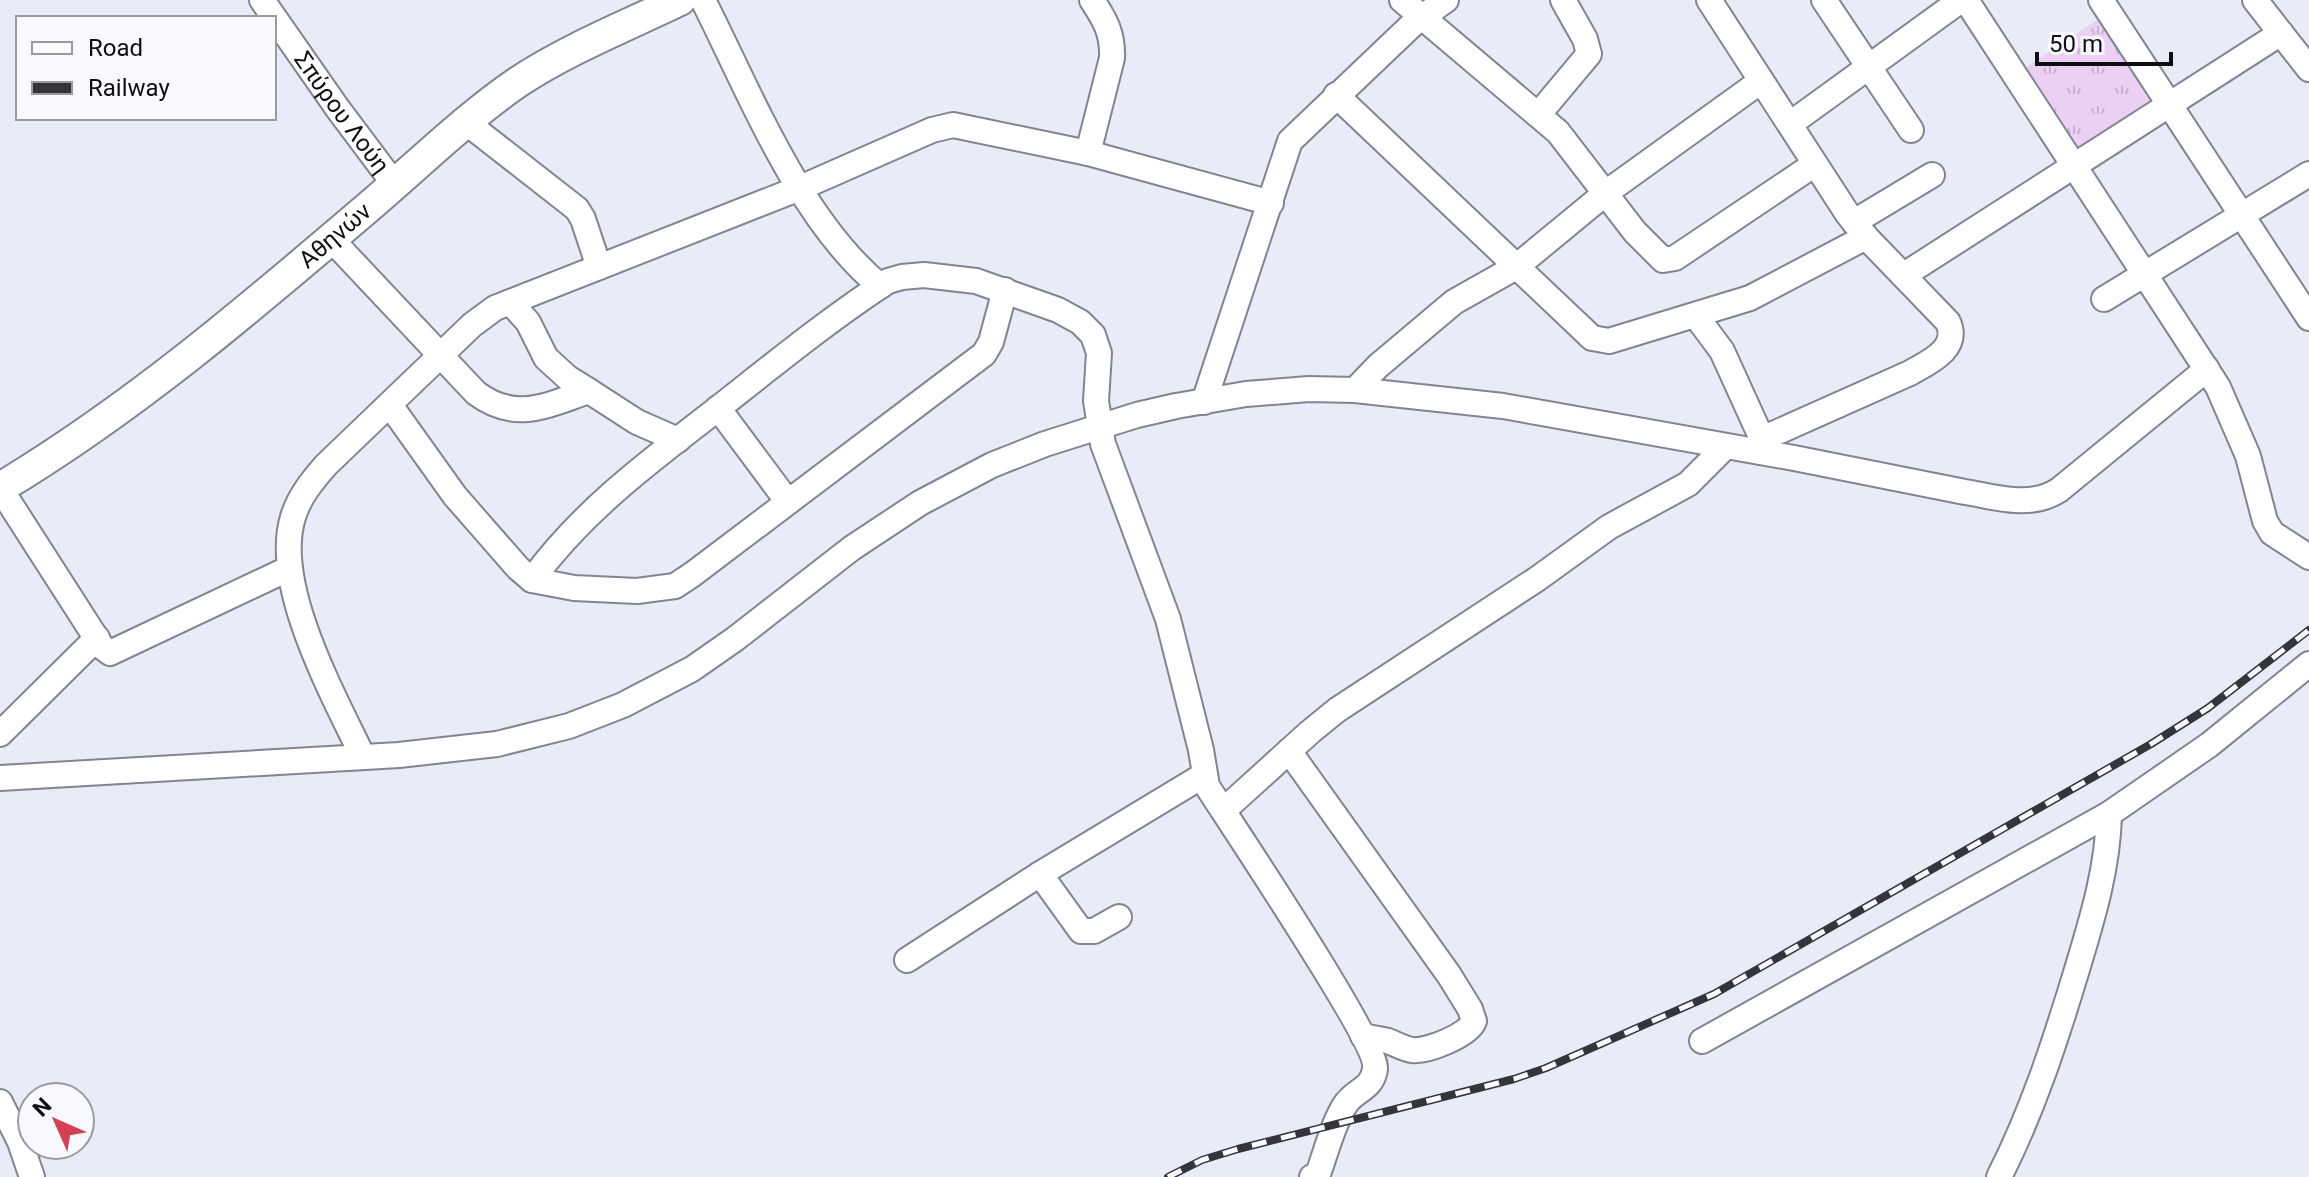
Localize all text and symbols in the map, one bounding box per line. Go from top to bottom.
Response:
legend [16,16,276,120]
scale bar [2037,16,2171,66]
text: 50 m [2049,30,2103,58]
text: Road [88,34,143,62]
street label: Σπύρου Λούη [288,46,395,179]
text: Railway [88,74,170,102]
street label: Αθηνών [293,197,377,274]
north arrow [16,1081,96,1161]
text: N [28,1093,57,1122]

